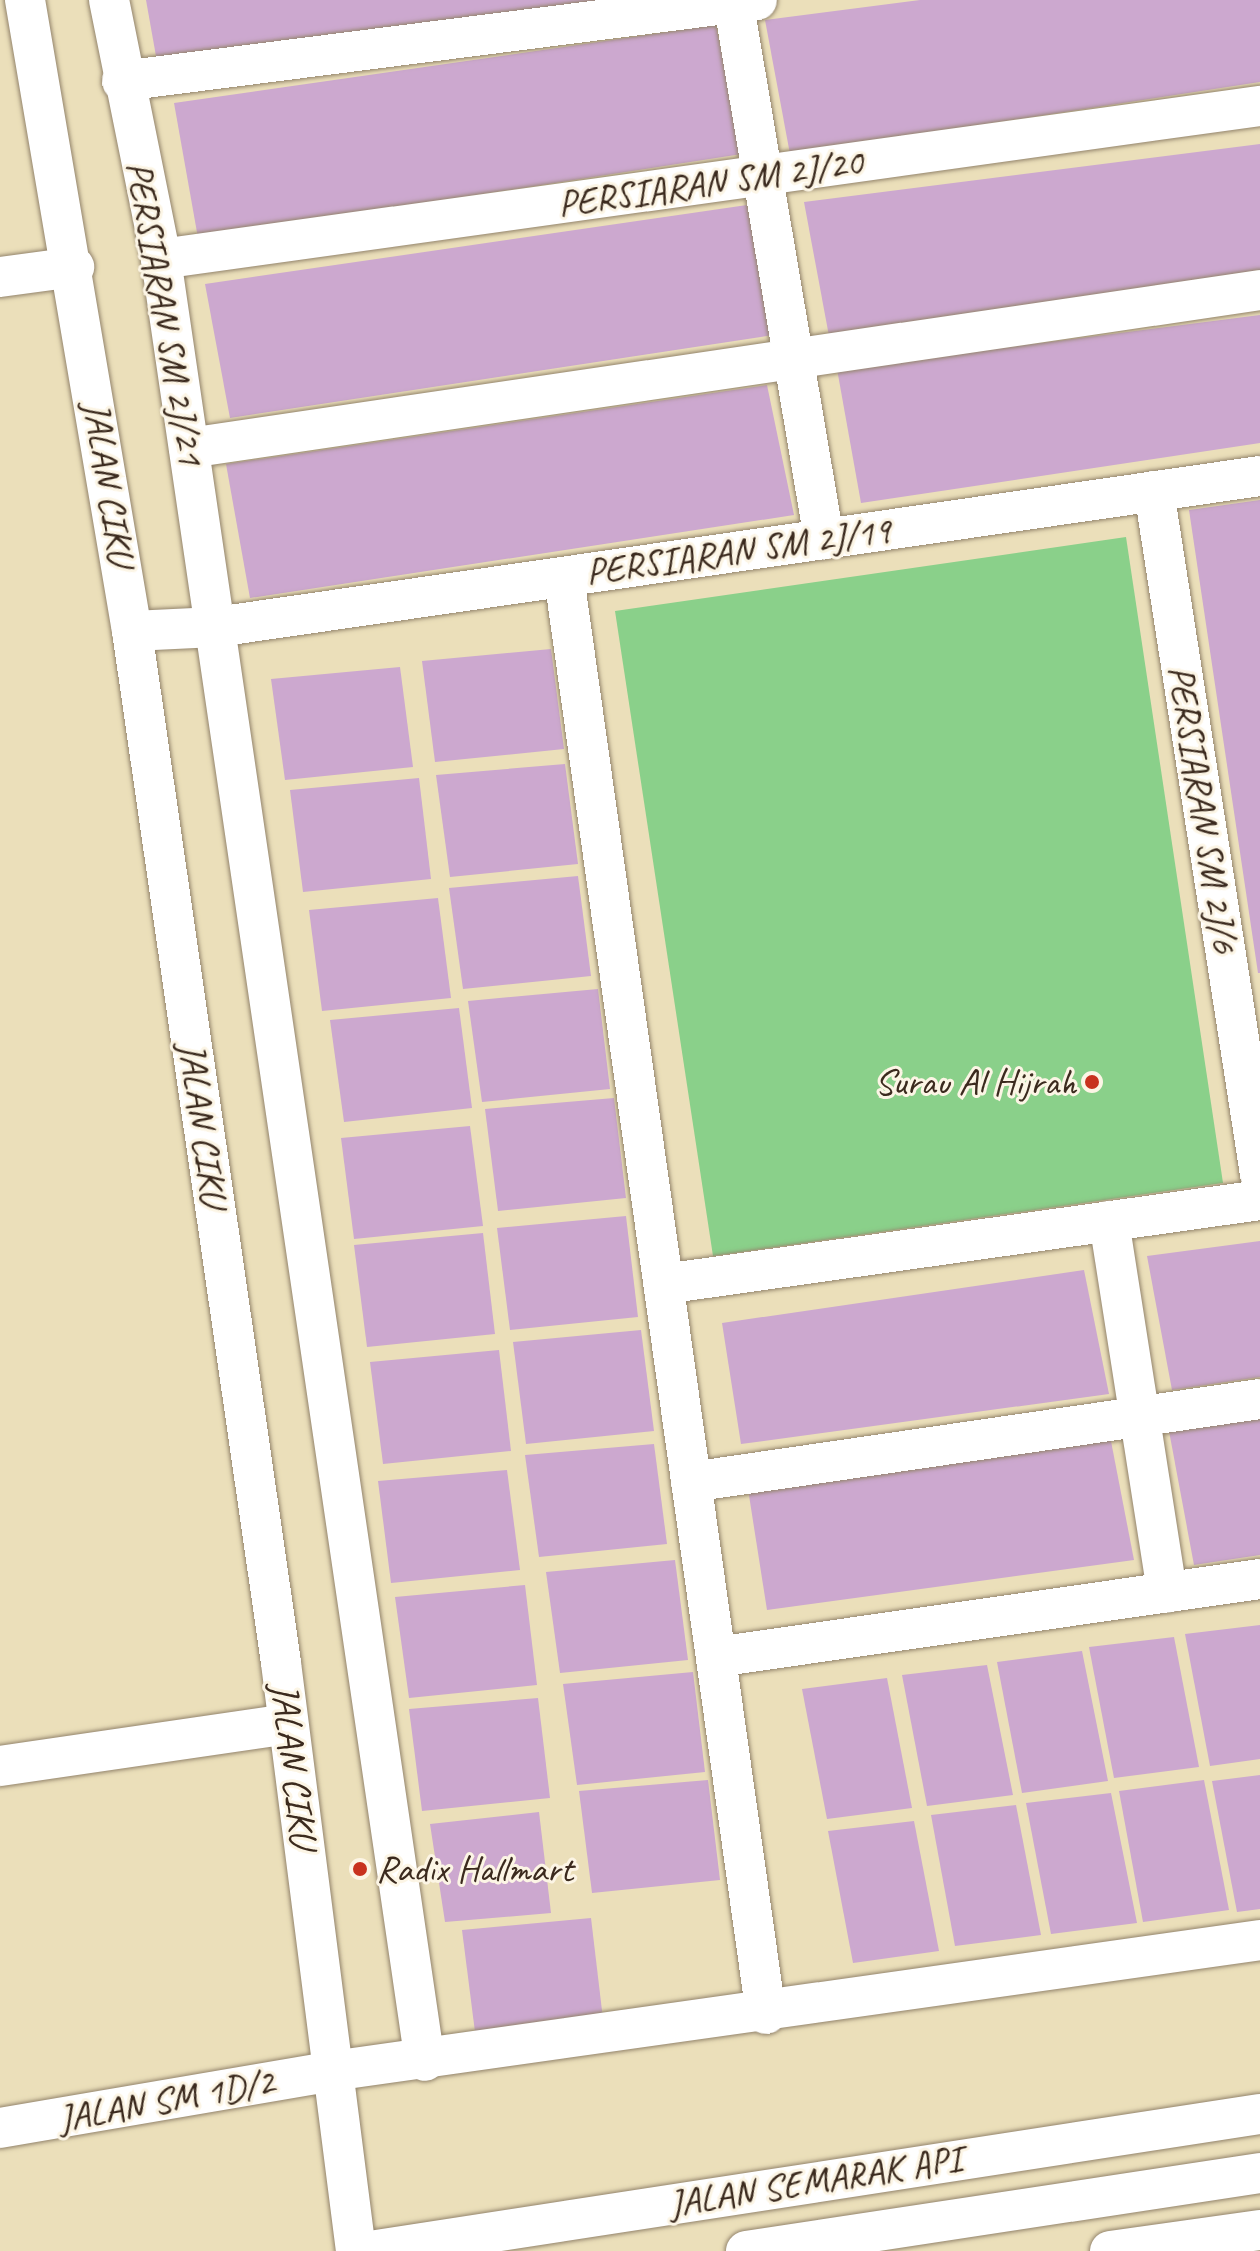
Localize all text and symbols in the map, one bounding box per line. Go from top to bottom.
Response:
street label: PERSIARAN SM 2J/20 [555,139,865,227]
street label: PERSIARAN SM 2J/21 [116,158,214,468]
street label: JALAN CIKU [74,398,144,568]
street label: PERSIARAN SM 2J/19 [583,507,893,595]
street label: PERSIARAN SM 2J/6 [1158,662,1248,956]
street label: JALAN CIKU [169,1039,237,1209]
place label: Surau Al Hijrah [875,1059,1076,1105]
marker: Surau Al Hijrah [1083,1073,1101,1091]
street label: JALAN CIKU [261,1680,327,1850]
place label: Radix Hallmart [376,1846,571,1892]
marker: Radix Hallmart [351,1860,369,1878]
street label: JALAN SM 1D/2 [55,2059,277,2141]
street label: JALAN SEMARAK API [665,2135,965,2227]

